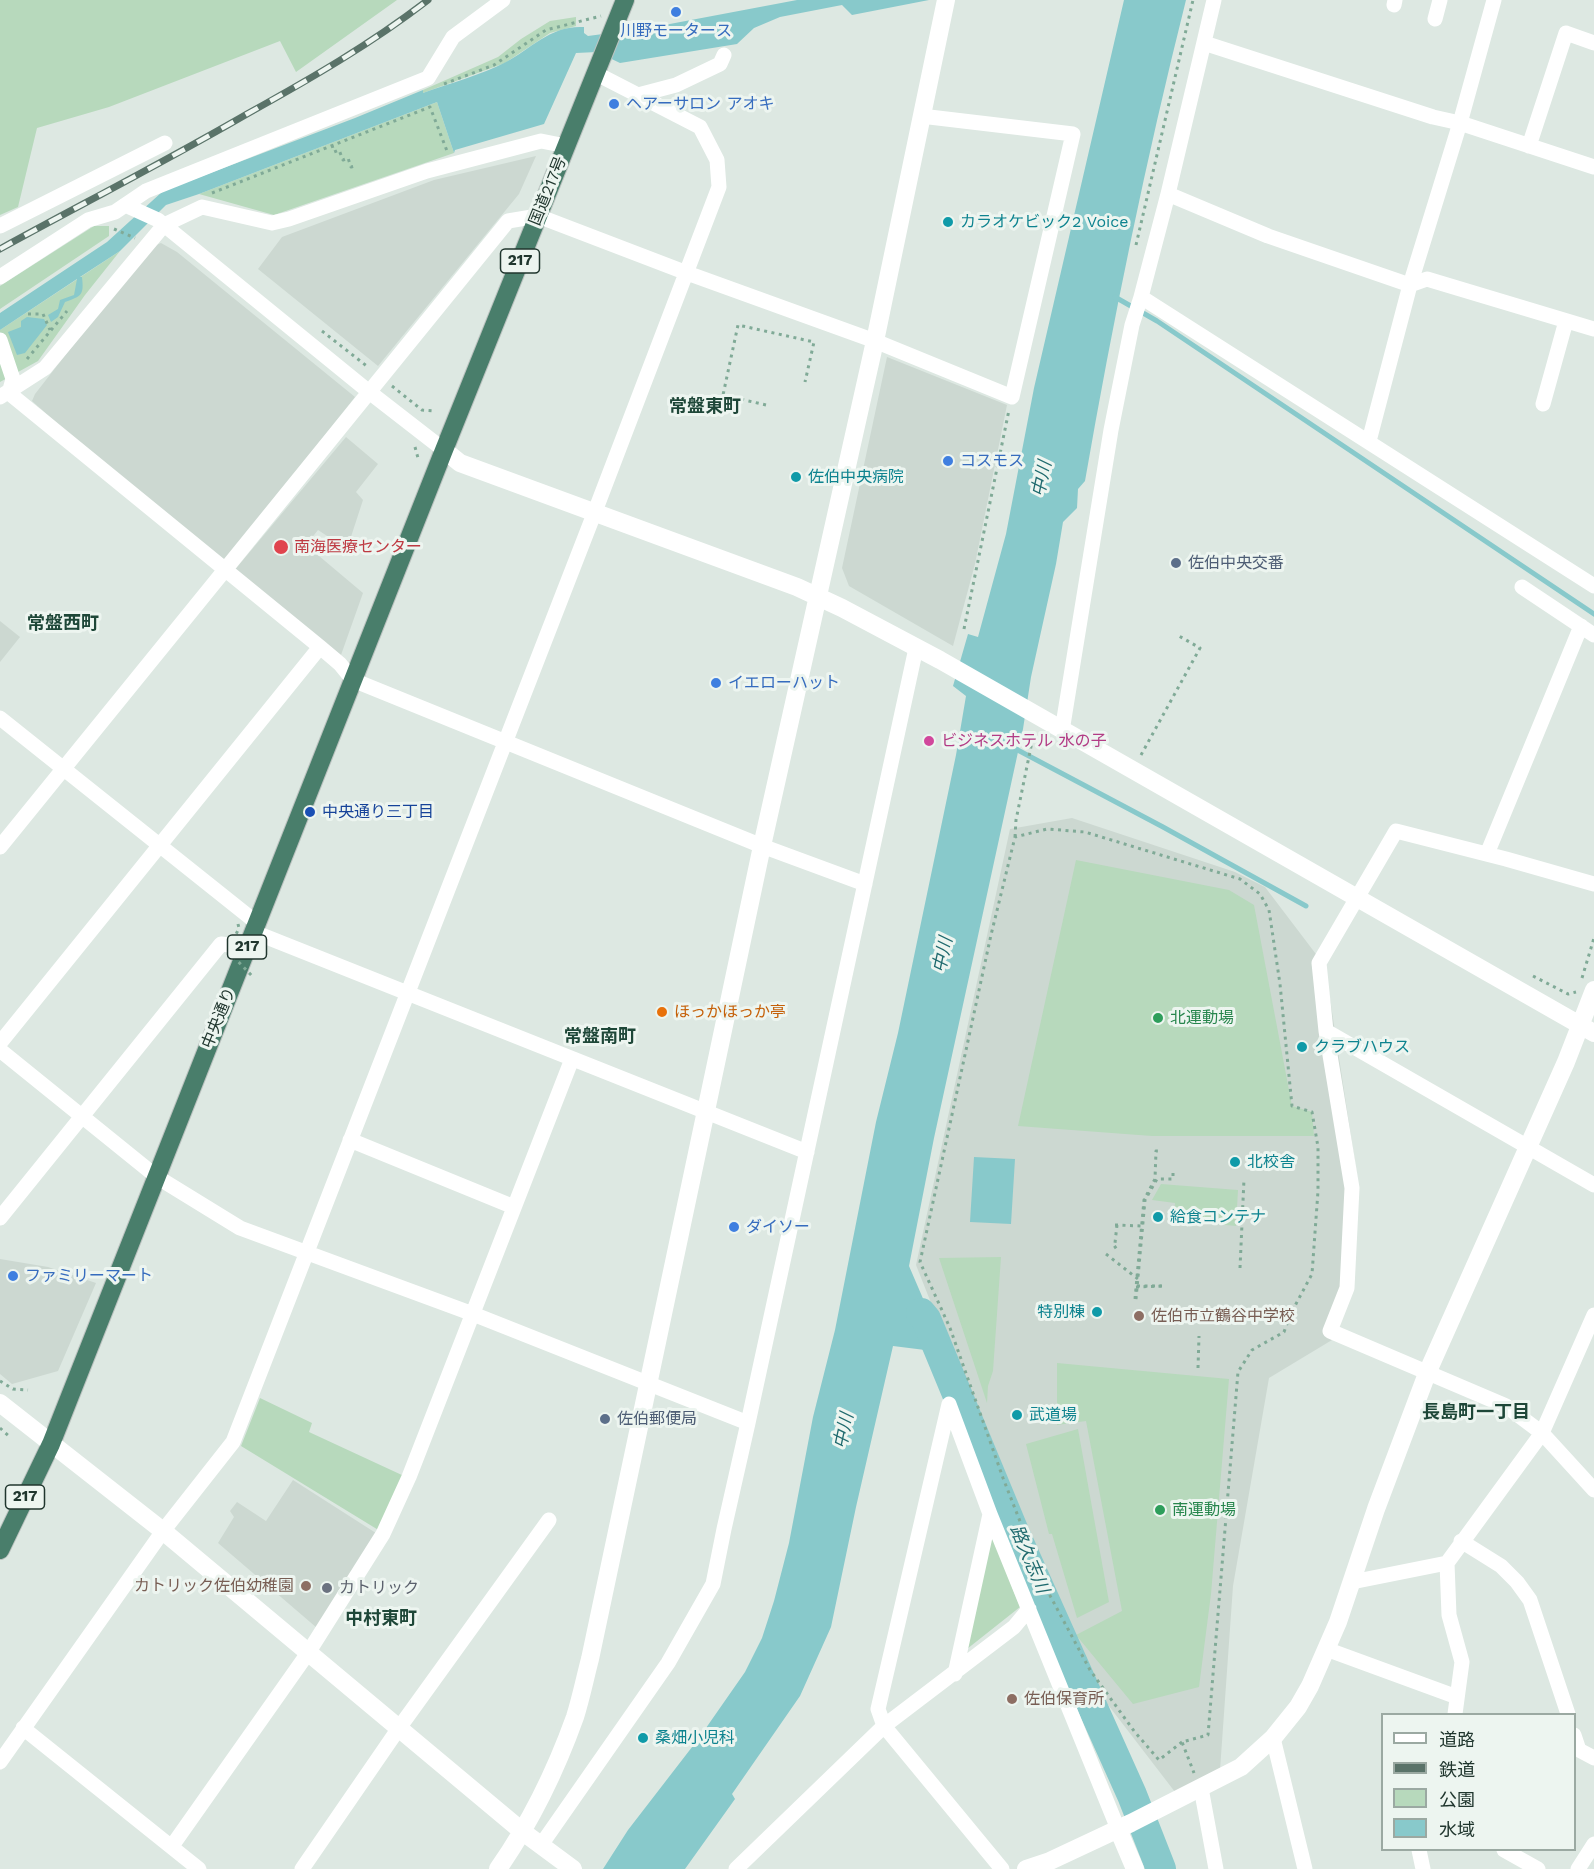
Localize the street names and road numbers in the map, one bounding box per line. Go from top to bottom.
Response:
street label: 国道217号 [526,154,570,228]
road number: 217 [500,249,540,273]
road number: 217 [228,935,266,959]
street label: 中央通り [198,985,240,1051]
road number: 217 [6,1485,44,1509]

